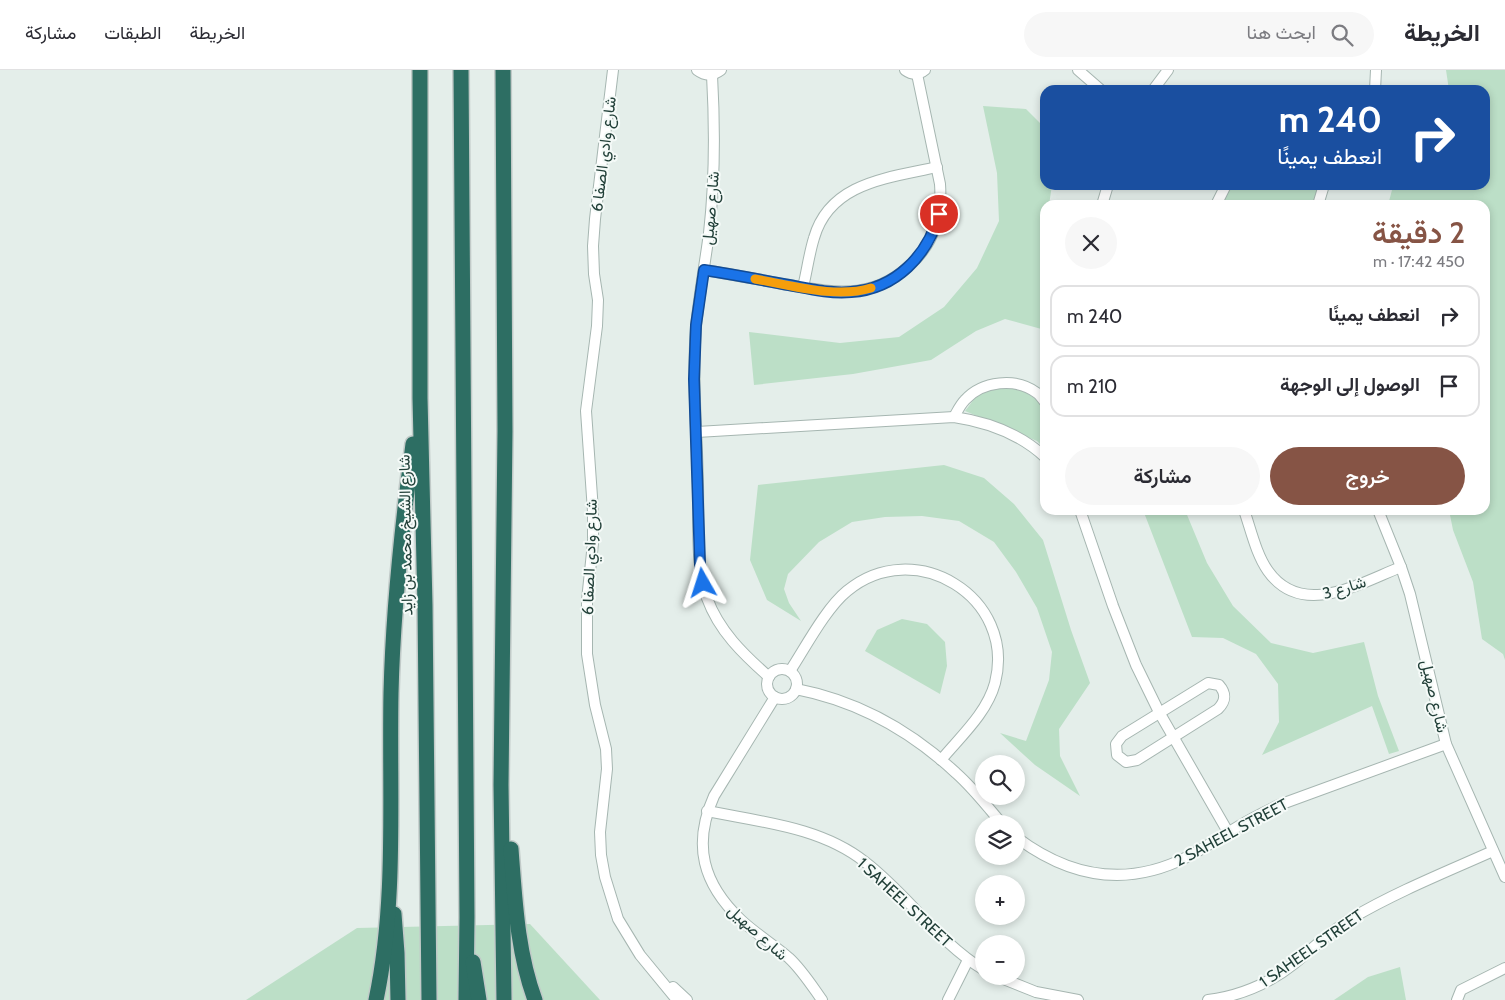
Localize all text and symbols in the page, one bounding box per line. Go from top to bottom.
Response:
search box [1024,12,1374,57]
text: الخريطة [1404,18,1480,47]
text: ابحث هنا [1247,21,1316,44]
icon: search [1328,21,1356,49]
text: مشاركة [25,22,76,44]
text: الطبقات [104,22,161,44]
text: الخريطة [189,22,245,44]
street label: شارع وادي الصفا 6 [587,95,624,213]
text: 240 m [1279,98,1382,141]
icon: right [1400,105,1465,170]
text: انعطف يمينًا [1277,143,1382,170]
street label: شارع صهيل [698,170,725,246]
pin [918,193,960,235]
icon: arrive [925,200,953,228]
text: 2 دقيقة [1372,214,1465,251]
button: close [1065,217,1117,269]
text: 450 m · 17:42 [1373,252,1465,271]
icon: right [1435,302,1463,330]
text: انعطف يمينًا [1328,303,1420,326]
text: 240 m [1067,305,1122,328]
icon: arrive [1435,372,1463,400]
text: الوصول إلى الوجهة [1280,373,1420,396]
text: 210 m [1067,375,1117,398]
button: مشاركة [1065,447,1260,505]
button: خروج [1270,447,1465,505]
street label: شارع الشيخ محمد بن زايد [395,454,418,616]
street label: شارع وادي الصفا 6 [578,499,605,615]
position arrow [676,556,728,608]
street label: 3 شارع [1320,572,1369,605]
street label: شارع صهيل [1415,658,1452,735]
map controls [975,755,1025,985]
button: search [975,755,1025,805]
street label: 2 SAHEEL STREET [1171,794,1292,870]
button: layers [975,815,1025,865]
street label: 1 SAHEEL STREET [853,854,956,951]
button: + [975,875,1025,925]
street label: شارع صهيل [722,900,792,966]
street label: 1 SAHEEL STREET [1256,905,1367,991]
button: − [975,935,1025,985]

